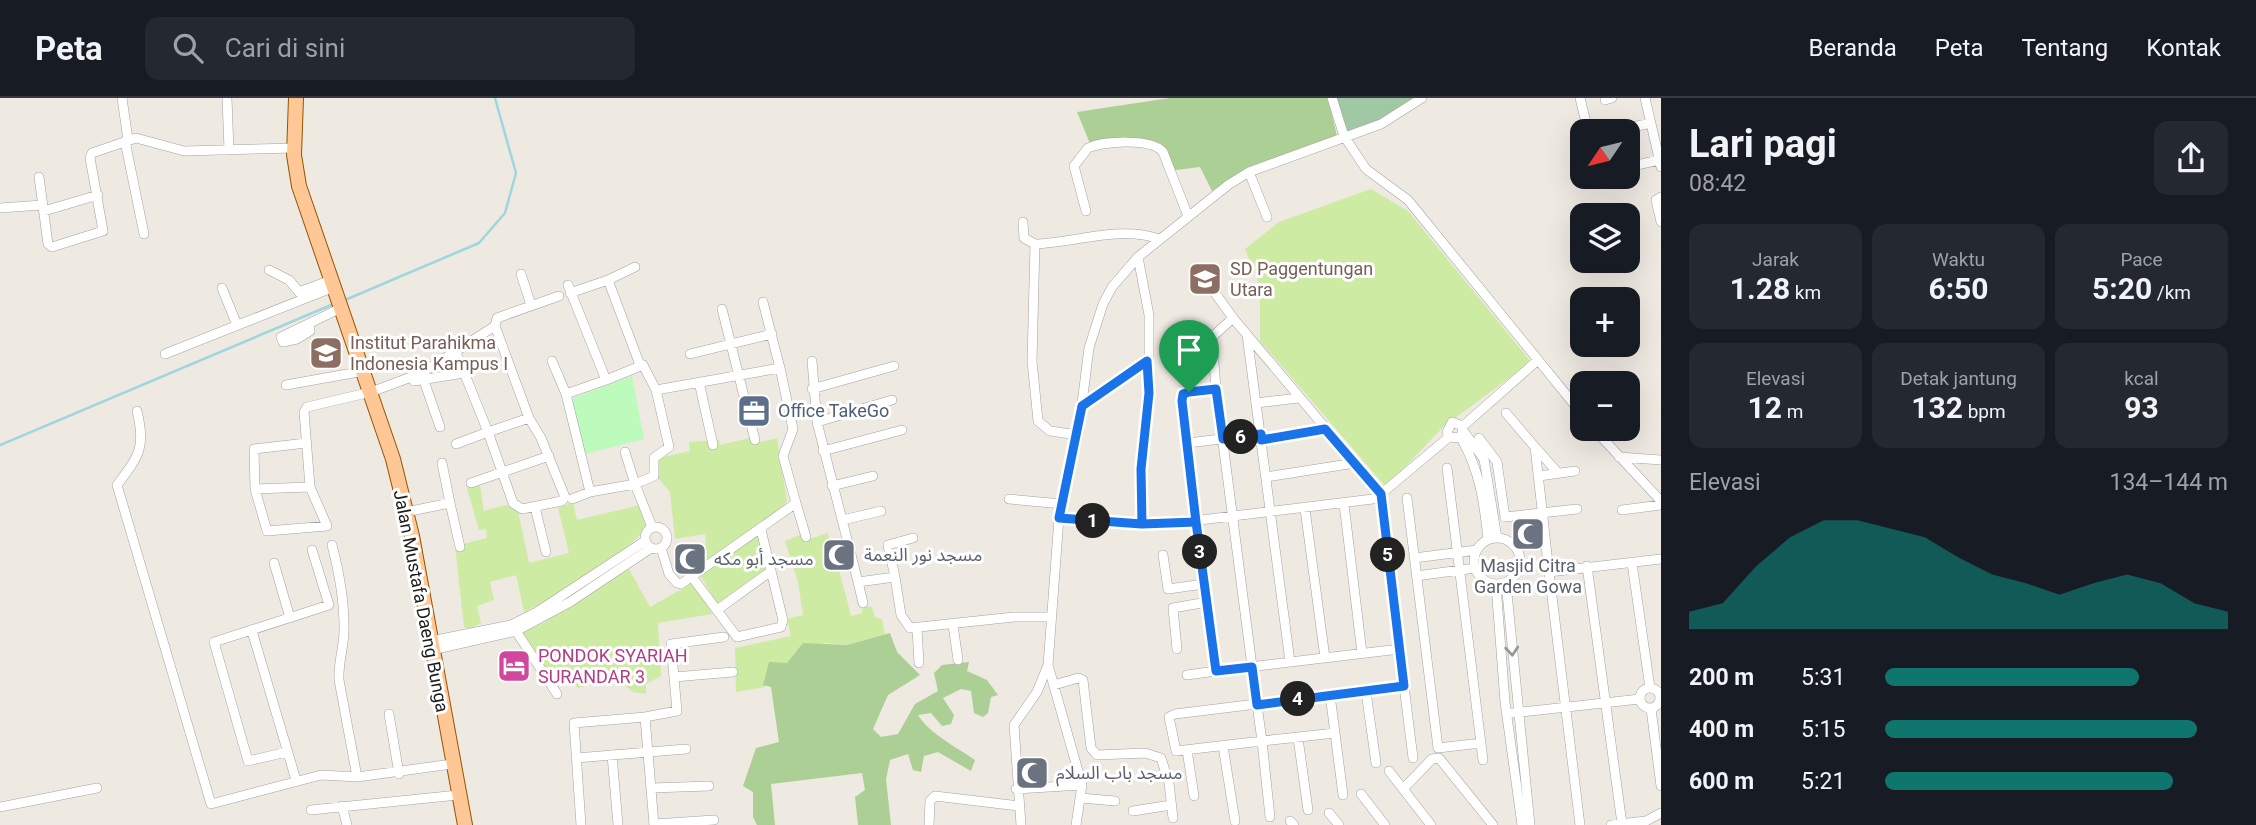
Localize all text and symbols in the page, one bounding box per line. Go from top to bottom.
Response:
search box [145,17,635,80]
text: Peta [35,29,103,68]
icon: search [169,29,207,67]
text: Cari di sini [225,33,345,63]
text: Beranda [1809,34,1897,62]
text: Peta [1935,34,1983,62]
text: Tentang [2021,34,2108,62]
text: Kontak [2146,34,2221,62]
north arrow [1570,119,1640,189]
map controls [1570,119,1640,441]
button: share [2154,121,2228,195]
text: Lari pagi [1689,122,1837,166]
text: 08:42 [1689,170,1746,197]
button: layers [1570,203,1640,273]
text: Jarak [1752,248,1799,271]
text: Waktu [1932,248,1985,271]
text: Pace [2120,248,2163,271]
place label: SD Paggentungan Utara [1230,258,1373,300]
school or university icon: SD Paggentungan Utara [1186,260,1224,298]
text: 1.28 [1730,271,1790,306]
text: 6:50 [1928,271,1989,306]
text: 5:20 [2092,271,2152,306]
text: km [1790,281,1821,304]
text: /km [2152,281,2191,304]
button: + [1570,287,1640,357]
pin [1159,320,1219,392]
icon: arrive [1170,331,1208,369]
place label: Institut Parahikma Indonesia Kampus I [350,332,508,374]
school or university icon: Institut Parahikma Indonesia Kampus I [307,334,345,372]
text: Elevasi [1746,367,1805,390]
text: Detak jantung [1900,367,2017,390]
text: kcal [2124,367,2159,390]
button: − [1570,371,1640,441]
text: 12 [1748,390,1782,425]
text: 132 [1911,390,1963,425]
text: 93 [2124,390,2159,425]
office icon: Office TakeGo [735,392,773,430]
place label: Office TakeGo [778,400,889,421]
text: m [1782,400,1803,423]
text: bpm [1963,400,2006,423]
pin: 6 [1224,420,1258,454]
text: 6 [1235,425,1246,448]
text: Elevasi [1689,469,1761,496]
text: 134–144 m [2109,469,2228,496]
street label: Jalan Mustafa Daeng Bunga [390,488,453,714]
pin: 1 [1076,504,1110,538]
text: 1 [1087,509,1098,532]
mosque icon: Masjid Citra Garden Gowa [1509,515,1547,553]
pin: 3 [1182,534,1218,570]
mosque icon: مسجد نور النعمة [820,536,858,574]
pin: 5 [1370,538,1406,573]
mosque icon: مسجد أبو مكه [671,540,709,578]
text: 3 [1194,540,1205,563]
text: 5 [1382,543,1393,566]
place label: مسجد نور النعمة [864,544,982,566]
place label: مسجد أبو مكه [714,548,814,570]
place label: Masjid Citra Garden Gowa [1474,555,1582,597]
place label: PONDOK SYARIAH SURANDAR 3 [538,645,688,687]
one-way arrow [1504,646,1519,657]
hotel icon: PONDOK SYARIAH SURANDAR 3 [495,647,533,685]
text: 200 m [1689,664,1754,691]
text: 5:31 [1801,664,1845,691]
pin: 4 [1280,682,1316,716]
text: 4 [1292,687,1303,710]
text: 400 m [1689,716,1754,743]
text: 5:15 [1801,716,1845,743]
mosque icon: مسجد باب السلام [1013,754,1051,792]
place label: مسجد باب السلام [1056,762,1182,787]
text: 600 m [1689,768,1754,795]
text: 5:21 [1801,768,1845,795]

